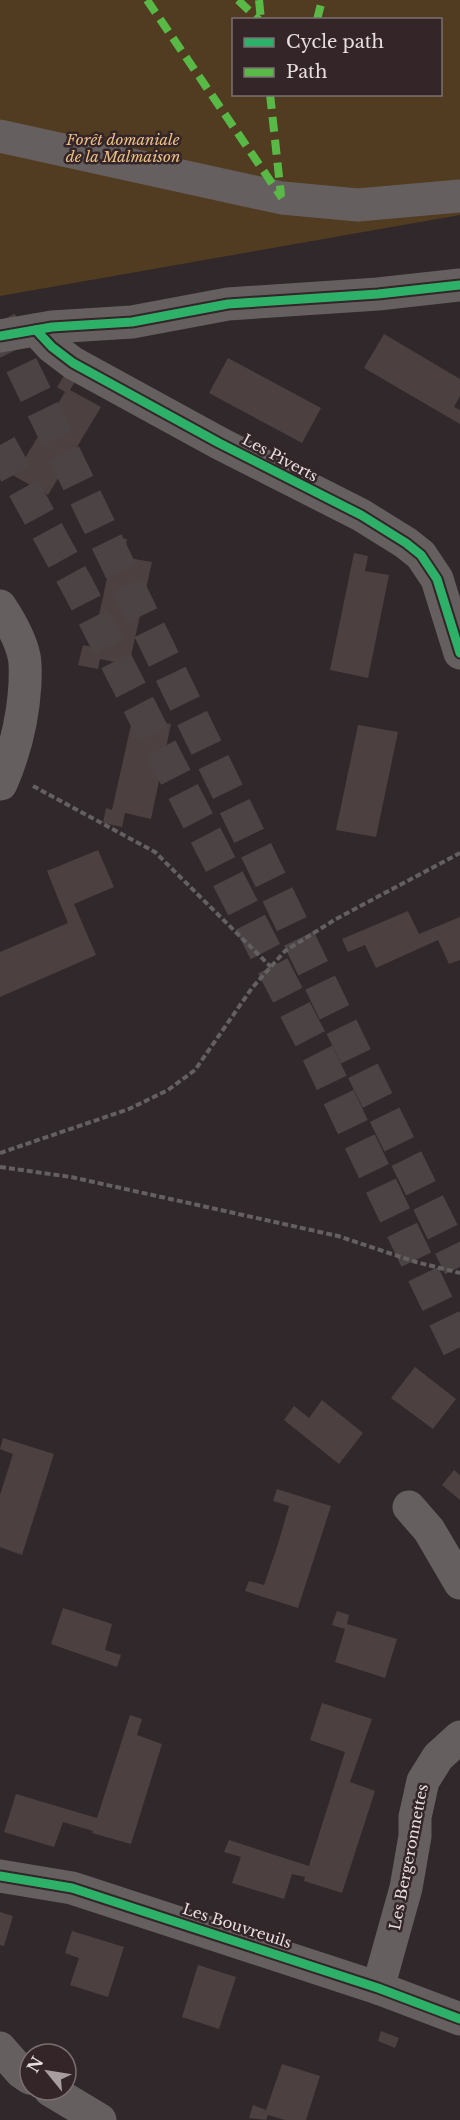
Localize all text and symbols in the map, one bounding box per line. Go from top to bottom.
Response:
legend [232,18,442,96]
text: Cycle path [286,31,384,53]
text: Path [286,61,327,83]
park label: Forêt domaniale de la Malmaison [65,130,180,166]
street label: Les Piverts [239,430,322,486]
street label: Les Bergeronnettes [385,1782,432,1931]
street label: Les Bouvreuils [180,1899,294,1952]
north arrow [18,2042,78,2102]
text: N [23,2053,47,2076]

